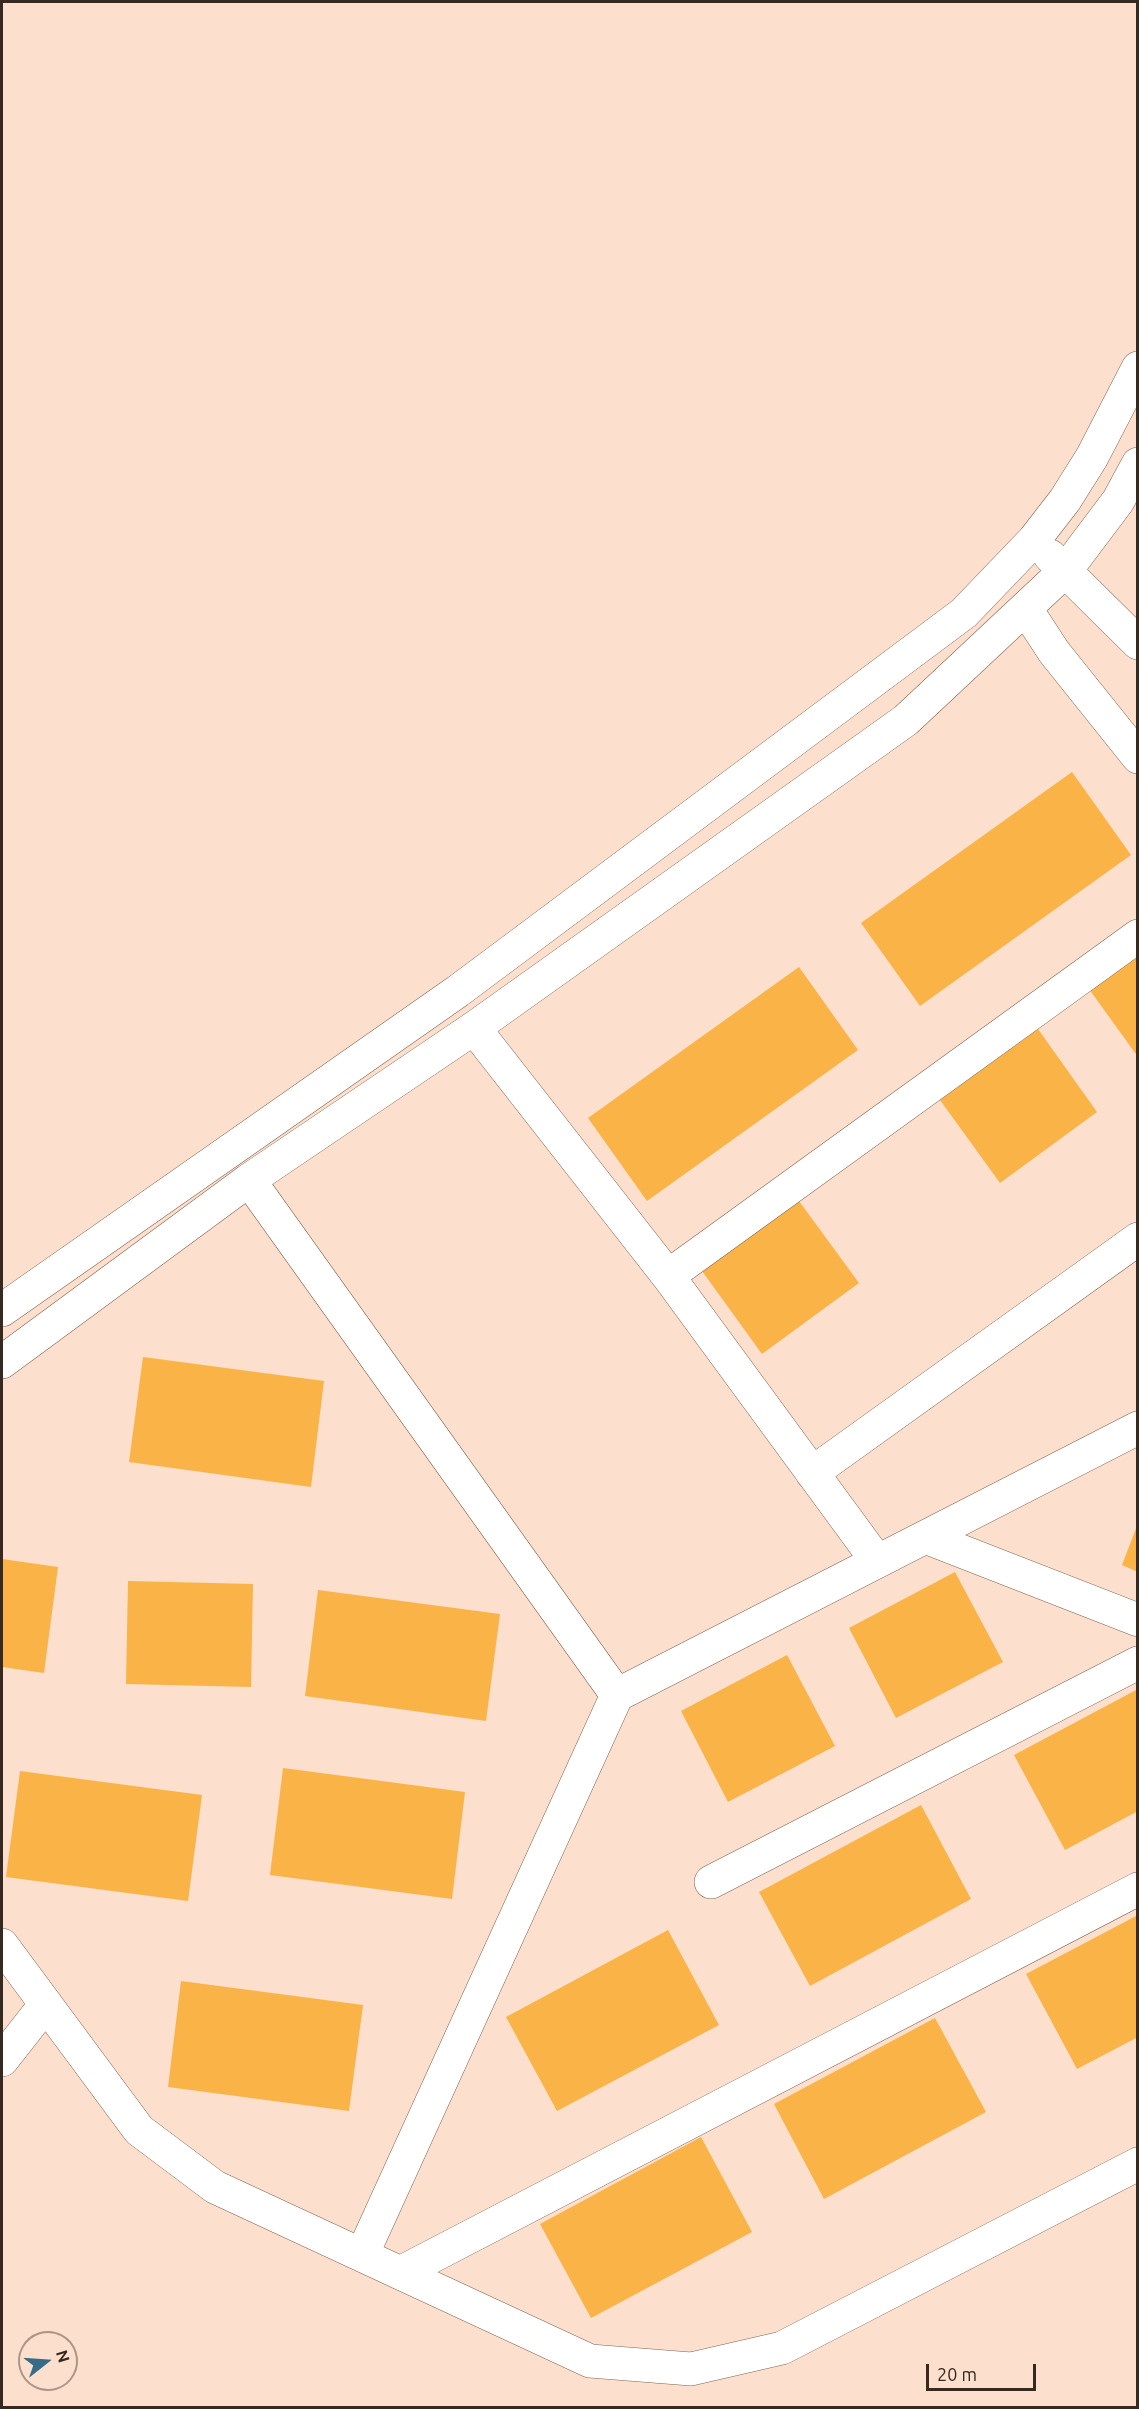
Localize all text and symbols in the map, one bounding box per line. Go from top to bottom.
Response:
north arrow [18,2331,78,2391]
text: N [53,2348,74,2365]
scale bar [929,2352,1038,2390]
text: 20 m [937,2364,977,2384]

